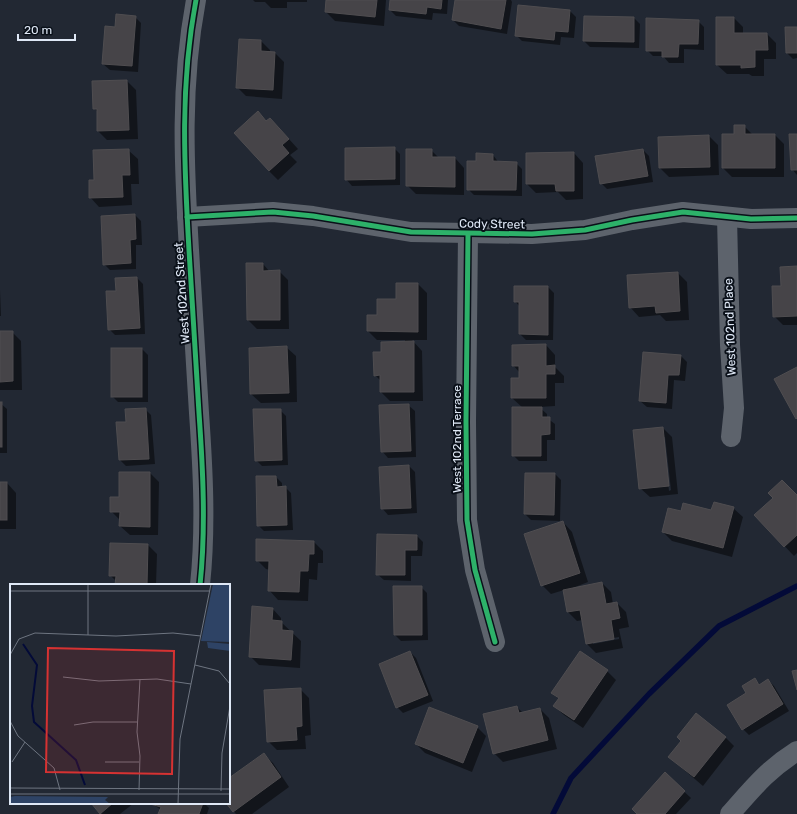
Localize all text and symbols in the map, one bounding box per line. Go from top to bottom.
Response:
scale bar [18,16,75,42]
text: 20 m [24,23,52,37]
street label: Cody Street [459,216,525,232]
street label: West 102nd Street [171,241,193,344]
street label: West 102nd Place [721,278,739,376]
street label: West 102nd Terrace [450,385,464,493]
inset map [10,584,230,804]

